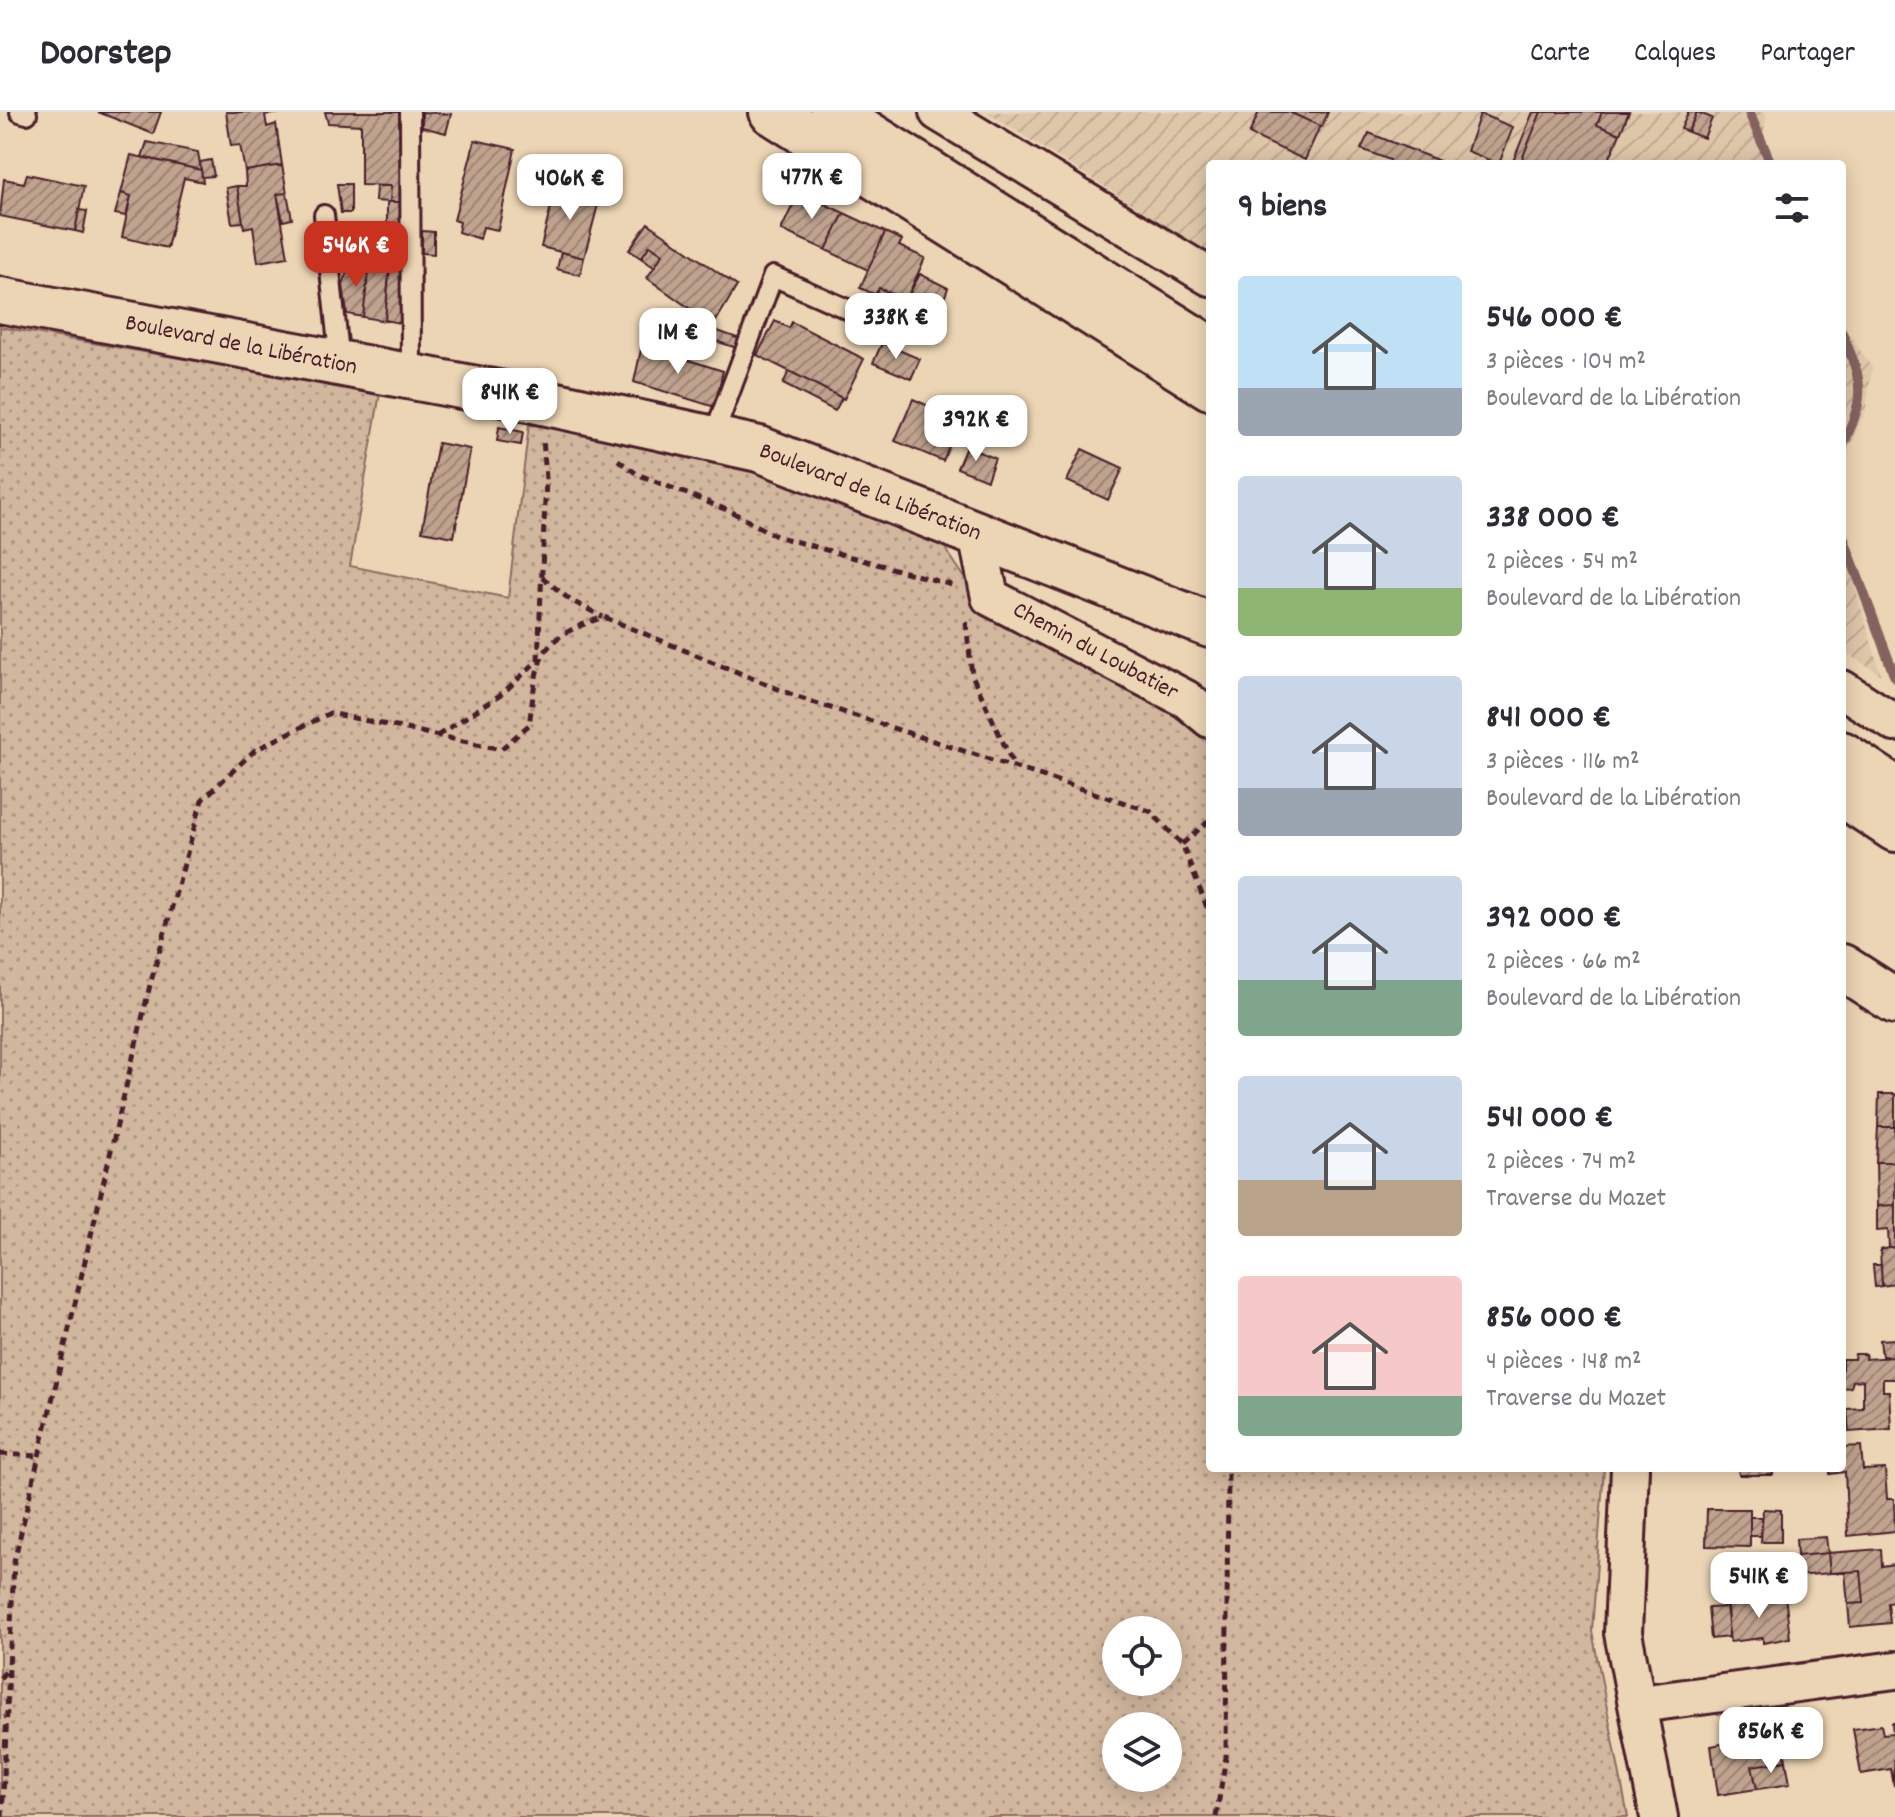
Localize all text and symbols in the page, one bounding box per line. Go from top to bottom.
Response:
text: Doorstep [40,28,172,83]
text: Carte [1530,35,1590,75]
text: Calques [1634,35,1716,75]
text: Partager [1760,35,1855,75]
pin: 477K € [747,153,877,221]
pin: 406K € [505,154,635,222]
text: 477K € [780,160,844,197]
text: 406K € [535,161,605,198]
text: 9 biens [1238,184,1327,233]
icon: filters [1770,186,1814,230]
pin: 546K € [291,221,421,289]
text: 546K € [322,228,390,265]
pin: 338K € [831,293,961,361]
text: 546 000 € [1486,295,1623,344]
text: 338K € [863,300,929,337]
street label: Boulevard de la Libération [122,307,360,385]
pin: 1M € [631,308,725,376]
icon: home [1302,308,1398,404]
text: 1M € [657,315,699,352]
text: 3 pièces · 104 m² [1486,344,1646,381]
pin: 841K € [445,368,575,436]
text: 841K € [480,375,540,412]
text: Boulevard de la Libération [1486,381,1741,418]
pin: 392K € [911,395,1041,463]
text: 392K € [942,402,1010,439]
street label: Boulevard de la Libération [754,435,986,551]
text: 338 000 € [1486,495,1620,544]
icon: home [1302,508,1398,604]
text: 2 pièces · 54 m² [1486,544,1638,581]
text: Boulevard de la Libération [1486,581,1741,618]
street label: Chemin du Loubatier [1006,594,1184,710]
text: 841 000 € [1486,695,1611,744]
icon: home [1302,708,1398,804]
text: 3 pièces · 116 m² [1486,744,1640,781]
text: Boulevard de la Libération [1486,781,1741,818]
text: 392 000 € [1486,895,1622,944]
icon: home [1302,908,1398,1004]
text: 2 pièces · 66 m² [1486,944,1641,981]
text: Boulevard de la Libération [1486,981,1741,1018]
text: 541 000 € [1486,1095,1613,1144]
icon: home [1302,1108,1398,1204]
text: 2 pièces · 74 m² [1486,1144,1636,1181]
text: Traverse du Mazet [1486,1181,1666,1218]
text: 856 000 € [1486,1295,1622,1344]
icon: home [1302,1308,1398,1404]
text: 4 pièces · 148 m² [1486,1344,1642,1381]
text: Traverse du Mazet [1486,1381,1666,1418]
pin: 541K € [1694,1552,1824,1620]
text: 541K € [1729,1559,1790,1596]
map controls [1102,1616,1182,1792]
button: locate [1102,1616,1182,1696]
pin: 856K € [1706,1707,1836,1775]
button: layers [1102,1712,1182,1792]
text: 856K € [1737,1714,1805,1751]

